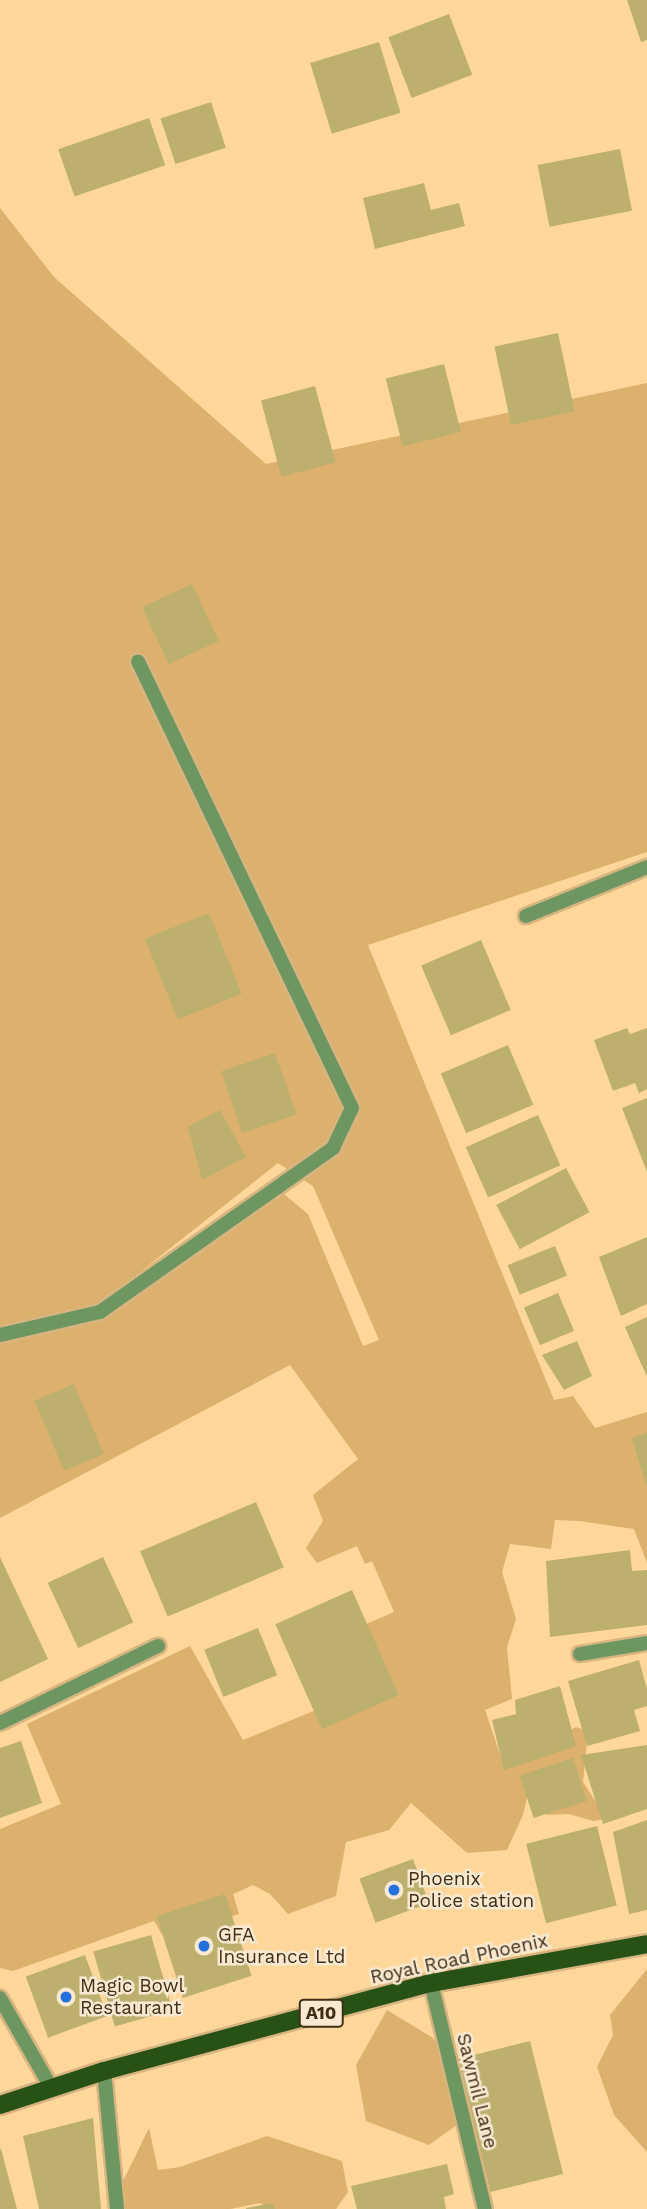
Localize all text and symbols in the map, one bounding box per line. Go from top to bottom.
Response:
place label: Phoenix Police station [408,1868,534,1912]
marker: Phoenix Police station [386,1882,402,1898]
place label: GFA Insurance Ltd [218,1924,346,1968]
street label: Royal Road Phoenix [368,1929,550,1989]
marker: GFA Insurance Ltd [196,1938,212,1954]
place label: Magic Bowl Restaurant [80,1975,184,2019]
marker: Magic Bowl Restaurant [58,1989,74,2005]
road number: A10 [298,1998,344,2027]
street label: Sawmil Lane [452,2031,502,2151]

